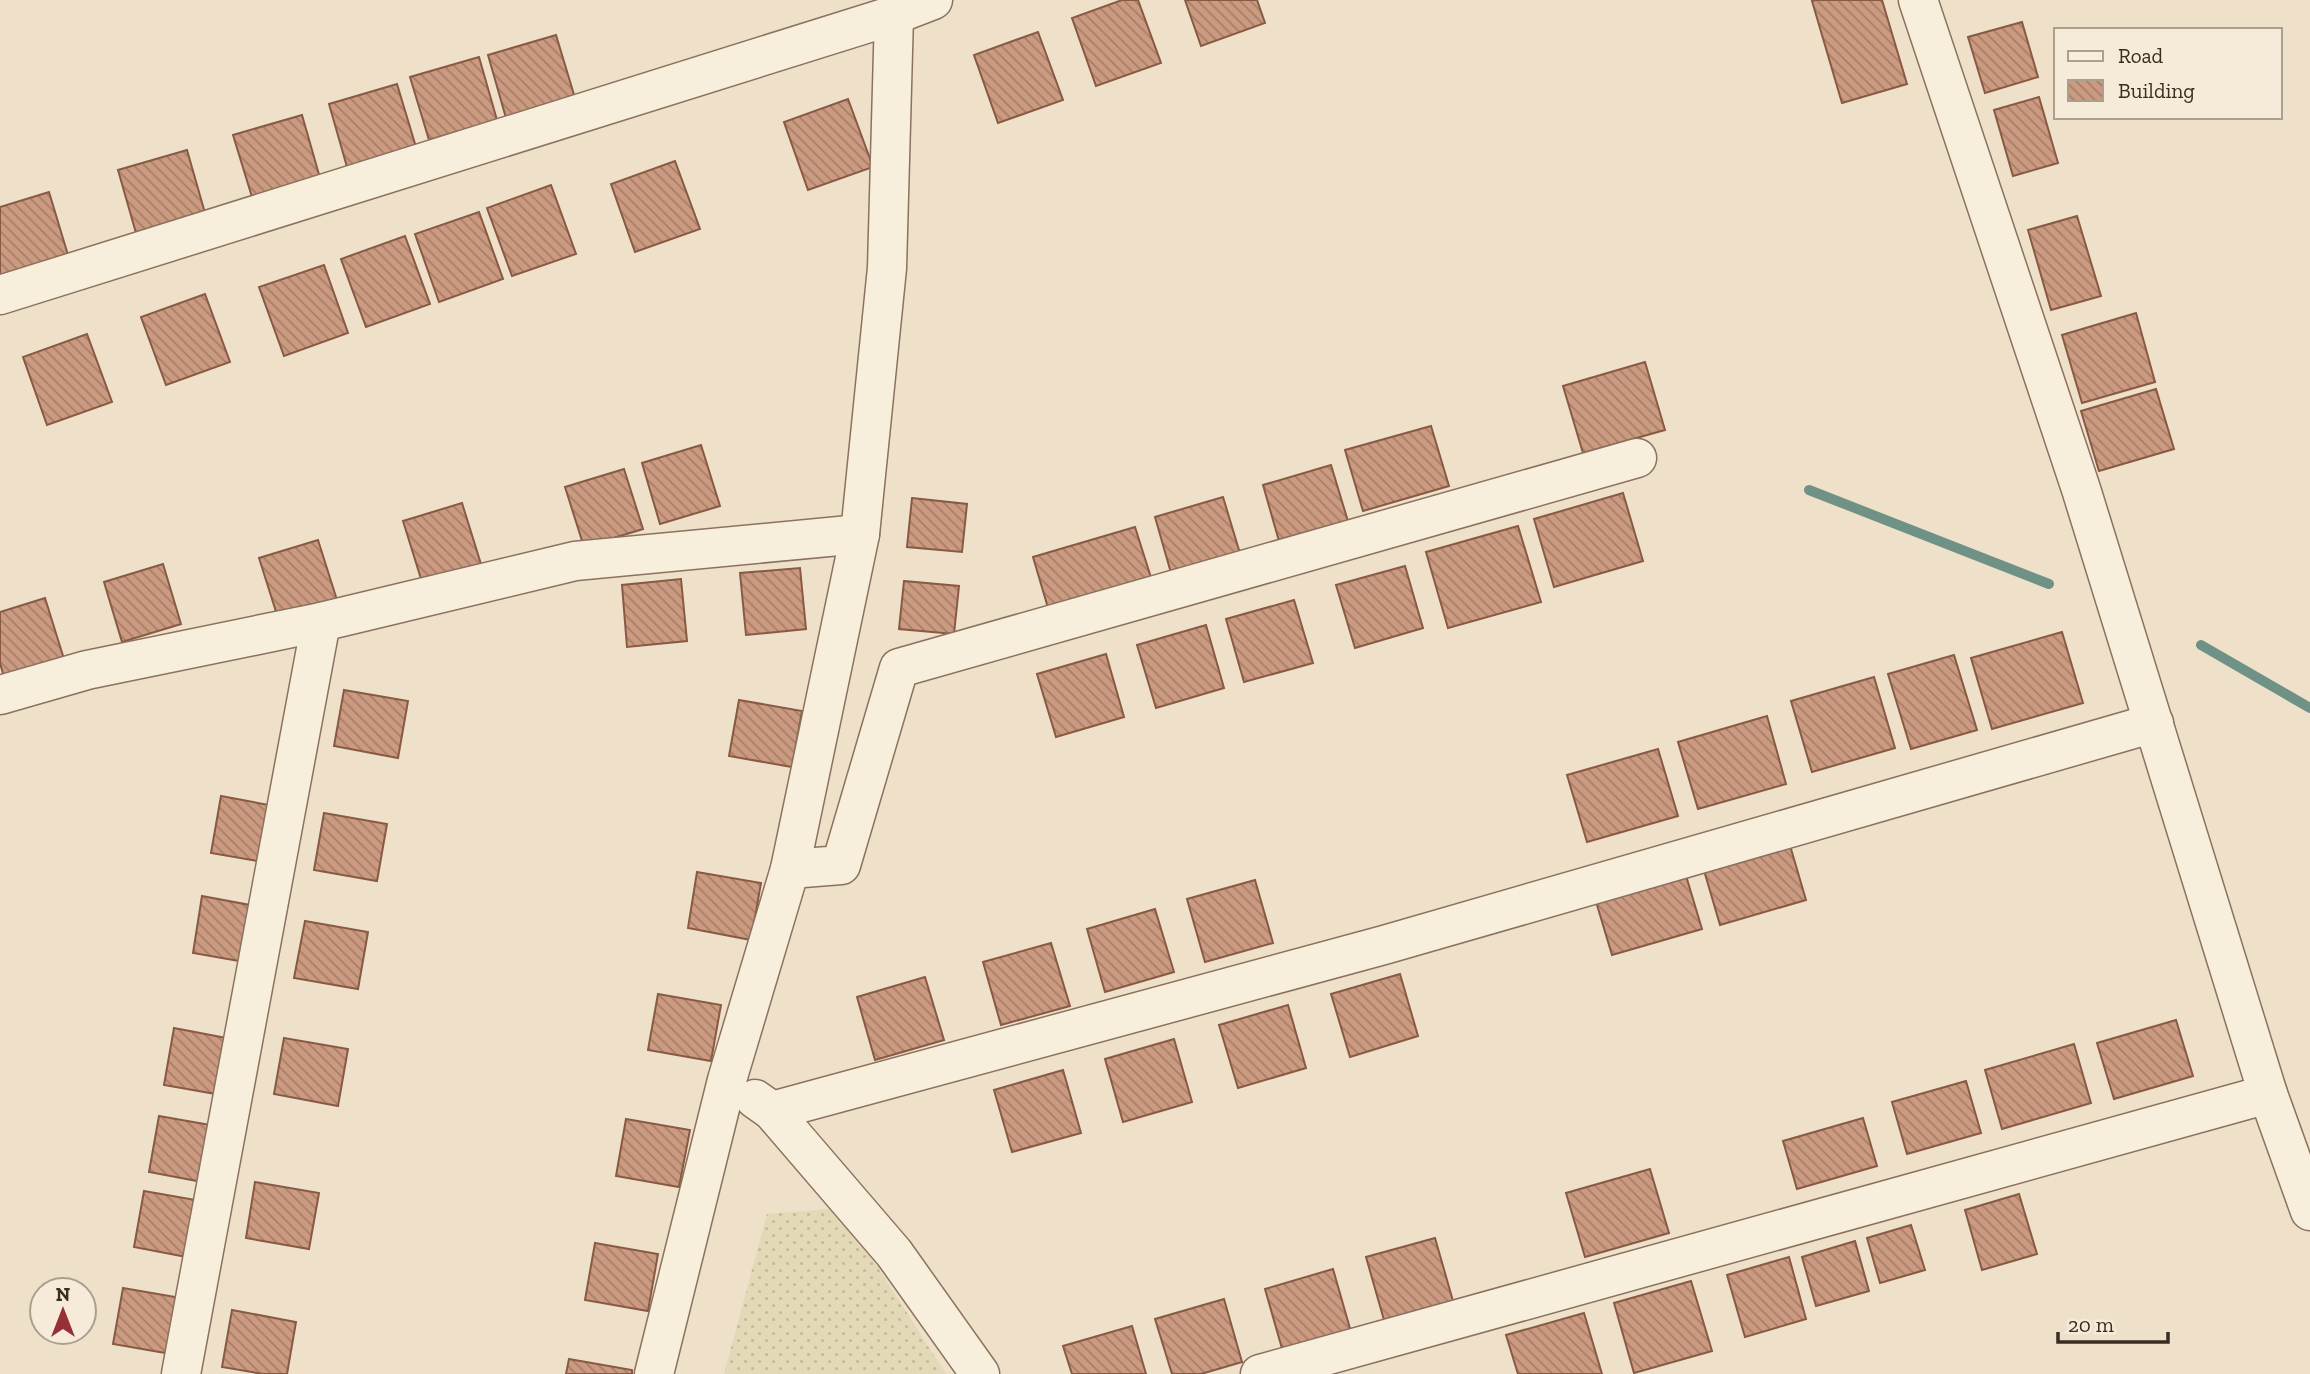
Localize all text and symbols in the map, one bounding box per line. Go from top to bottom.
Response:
legend [2054,28,2282,119]
text: Road [2118,43,2164,68]
text: Building [2118,78,2195,103]
north arrow [28,1276,98,1346]
text: N [56,1283,70,1306]
scale bar [2058,1300,2168,1344]
text: 20 m [2068,1312,2114,1337]

